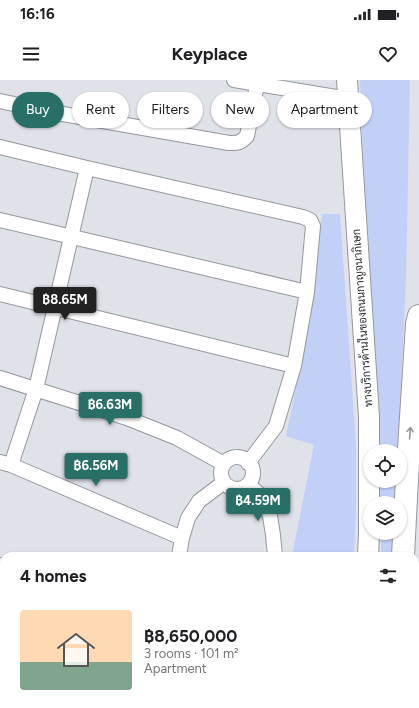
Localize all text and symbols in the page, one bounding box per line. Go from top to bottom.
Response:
text: 16:16 [20,5,55,23]
icon: menu [20,43,42,65]
text: Keyplace [171,43,248,65]
icon: heart [377,43,399,65]
chip: Buy [12,92,64,128]
chip: Rent [72,92,129,128]
chip: Filters [137,92,203,128]
chip: New [211,92,269,128]
chip: Apartment [277,92,372,128]
street label: ทางบริการด้านในของถนนกาญจนาภิเษก [348,228,375,408]
pin: ฿8.65M [32,287,98,321]
text: ฿8.65M [42,292,88,307]
pin: ฿6.63M [77,392,143,426]
text: ฿6.63M [88,397,132,412]
one-way arrow [406,427,413,440]
map controls [363,444,407,540]
button: locate [363,444,407,488]
pin: ฿6.56M [63,453,129,487]
text: ฿6.56M [74,458,118,473]
pin: ฿4.59M [225,488,291,522]
text: ฿4.59M [235,493,281,508]
button: layers [363,496,407,540]
icon: filters [377,565,399,587]
text: 4 homes [20,566,87,586]
icon: home [52,626,100,674]
text: ฿8,650,000 [144,626,237,646]
text: 3 rooms · 101 m² [144,646,239,661]
text: Apartment [144,661,207,676]

